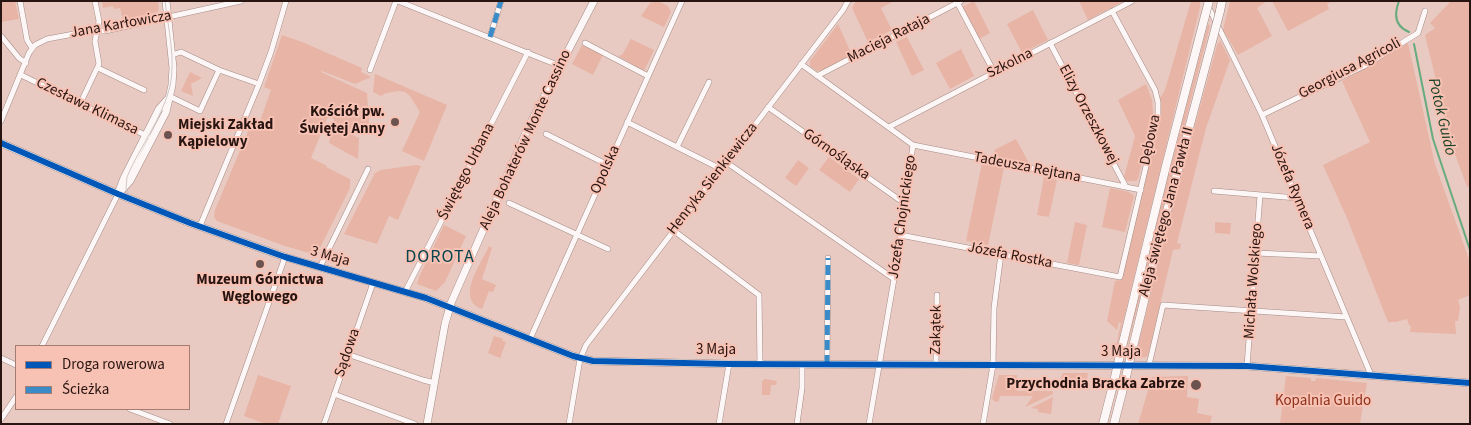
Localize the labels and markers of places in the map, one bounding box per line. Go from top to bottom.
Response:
place label: Kościół pw. Świętej Anny [299,104,385,139]
marker: Kościół pw. Świętej Anny [389,116,401,128]
place label: Miejski Zakład Kąpielowy [178,117,273,152]
marker: Miejski Zakład Kąpielowy [162,129,174,141]
marker: Muzeum Górnictwa Węglowego [254,258,266,270]
place label: Muzeum Górnictwa Węglowego [196,272,324,307]
place label: Przychodnia Bracka Zabrze [1006,376,1185,394]
marker: Przychodnia Bracka Zabrze [1189,378,1203,392]

